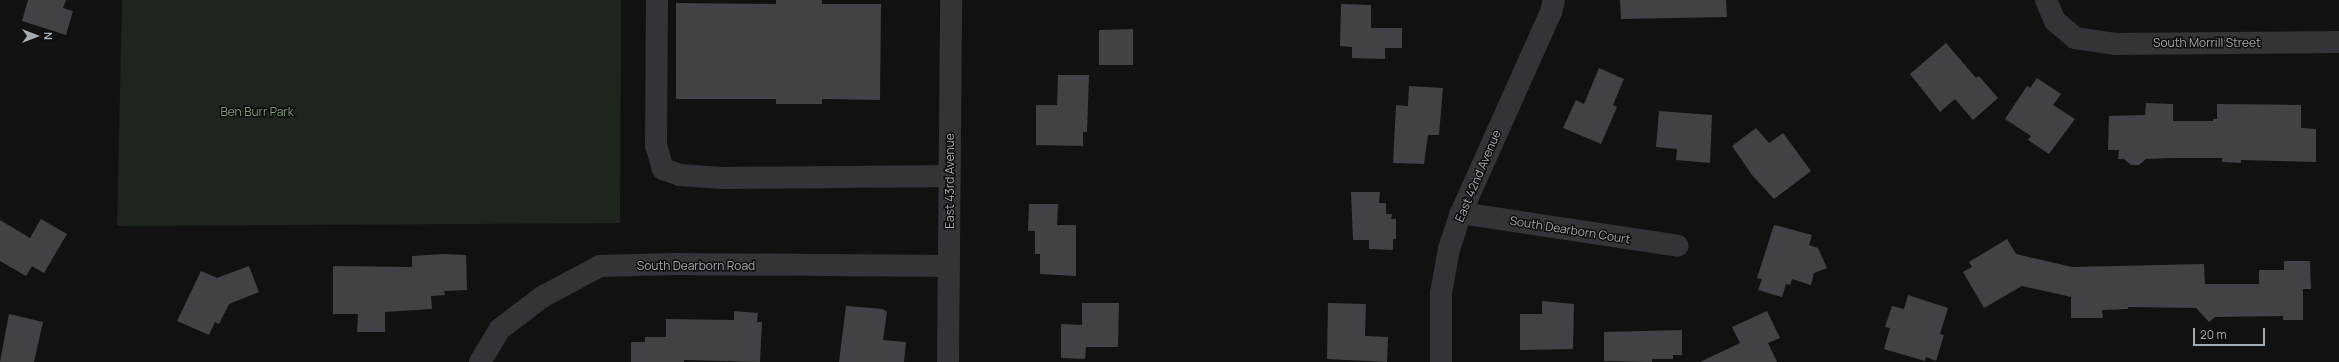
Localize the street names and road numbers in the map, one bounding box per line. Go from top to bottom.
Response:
street label: South Morrill Street [2153,36,2261,50]
street label: East 42nd Avenue [1452,128,1504,224]
street label: East 43rd Avenue [943,133,957,229]
street label: South Dearborn Court [1509,213,1631,247]
street label: South Dearborn Road [637,259,755,273]

